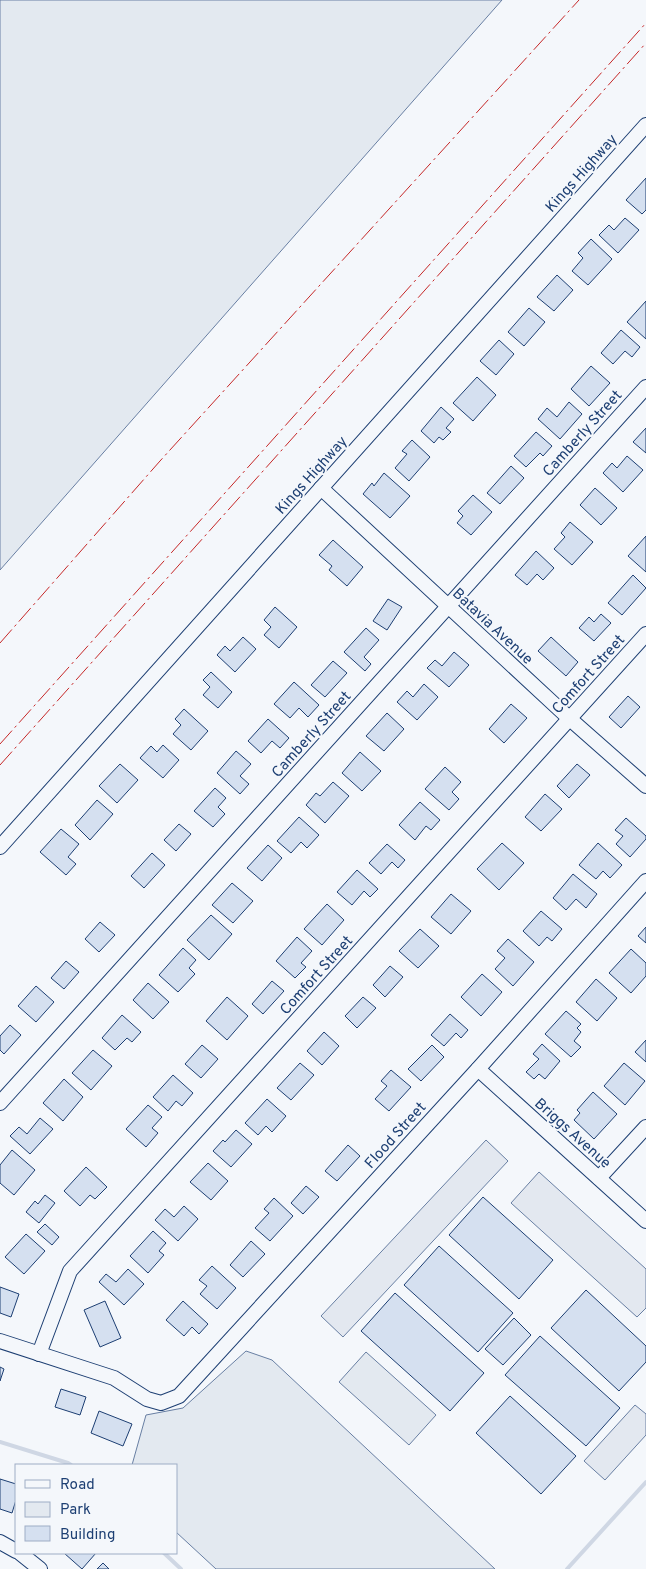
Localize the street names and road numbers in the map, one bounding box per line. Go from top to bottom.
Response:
street label: Kings Highway [542,131,622,217]
street label: Camberly Street [539,387,627,481]
street label: Kings Highway [272,433,352,519]
street label: Batavia Avenue [448,585,536,669]
street label: Comfort Street [549,631,630,719]
street label: Camberly Street [268,688,356,782]
street label: Comfort Street [277,932,358,1020]
street label: Briggs Avenue [530,1095,614,1173]
street label: Flood Street [361,1099,431,1173]

